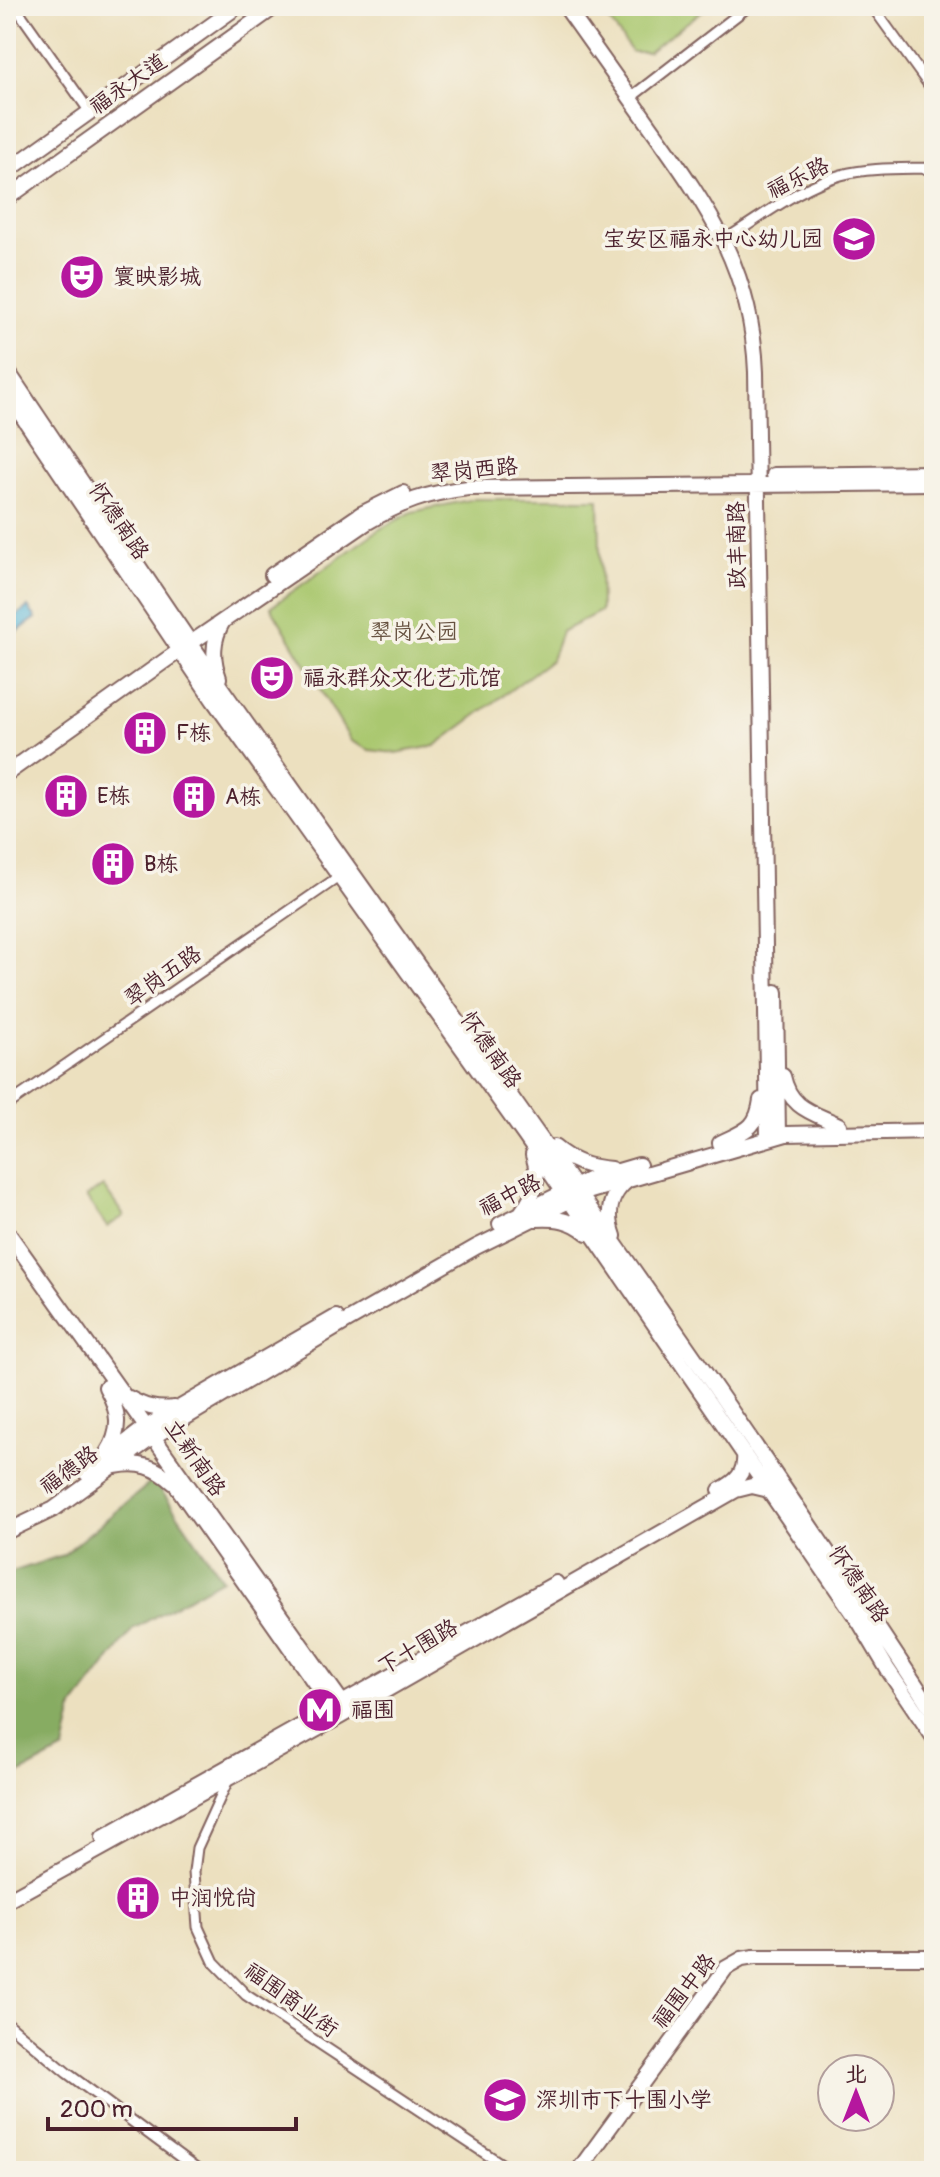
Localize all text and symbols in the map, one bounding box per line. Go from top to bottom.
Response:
street label: 福永大道 [84,47,172,121]
street label: 福乐路 [762,151,834,205]
school or university icon: 宝安区福永中心幼儿园 [830,215,878,263]
place label: 宝安区福永中心幼儿园 [603,225,823,253]
theatre icon: 寰映影城 [58,253,106,301]
place label: 寰映影城 [113,263,201,291]
street label: 翠岗西路 [429,452,519,488]
street label: 怀德南路 [83,477,155,565]
street label: 政丰南路 [722,501,752,589]
park label: 翠岗公园 [370,618,458,646]
theatre icon: 福永群众文化艺术馆 [248,654,296,702]
place label: 福永群众文化艺术馆 [303,664,501,692]
building icon: F栋 [121,709,169,757]
place label: F栋 [176,719,211,747]
building icon: E栋 [42,772,90,820]
building icon: A栋 [170,773,218,821]
place label: E栋 [97,782,130,810]
place label: A栋 [225,783,261,811]
building icon: B栋 [89,840,137,888]
place label: B栋 [144,850,178,878]
street label: 翠岗五路 [119,939,207,1013]
street label: 怀德南路 [454,1006,528,1094]
street label: 福中路 [474,1168,546,1222]
street label: 立新南路 [158,1414,232,1502]
street label: 福德路 [34,1439,104,1501]
street label: 怀德南路 [823,1540,895,1628]
street label: 下十围路 [373,1613,463,1681]
metro station icon: 福围 [296,1686,344,1734]
place label: 福围 [351,1696,395,1724]
building icon: 中润悦尚 [114,1874,162,1922]
place label: 中润悦尚 [169,1884,257,1912]
street label: 福围中路 [646,1948,722,2034]
street label: 福围商业街 [238,1956,344,2044]
north arrow [816,2053,896,2133]
text: 北 [845,2060,867,2088]
school or university icon: 深圳市下十围小学 [481,2076,529,2124]
scale bar [48,2081,296,2131]
place label: 深圳市下十围小学 [536,2086,712,2114]
text: 200 m [60,2095,133,2124]

